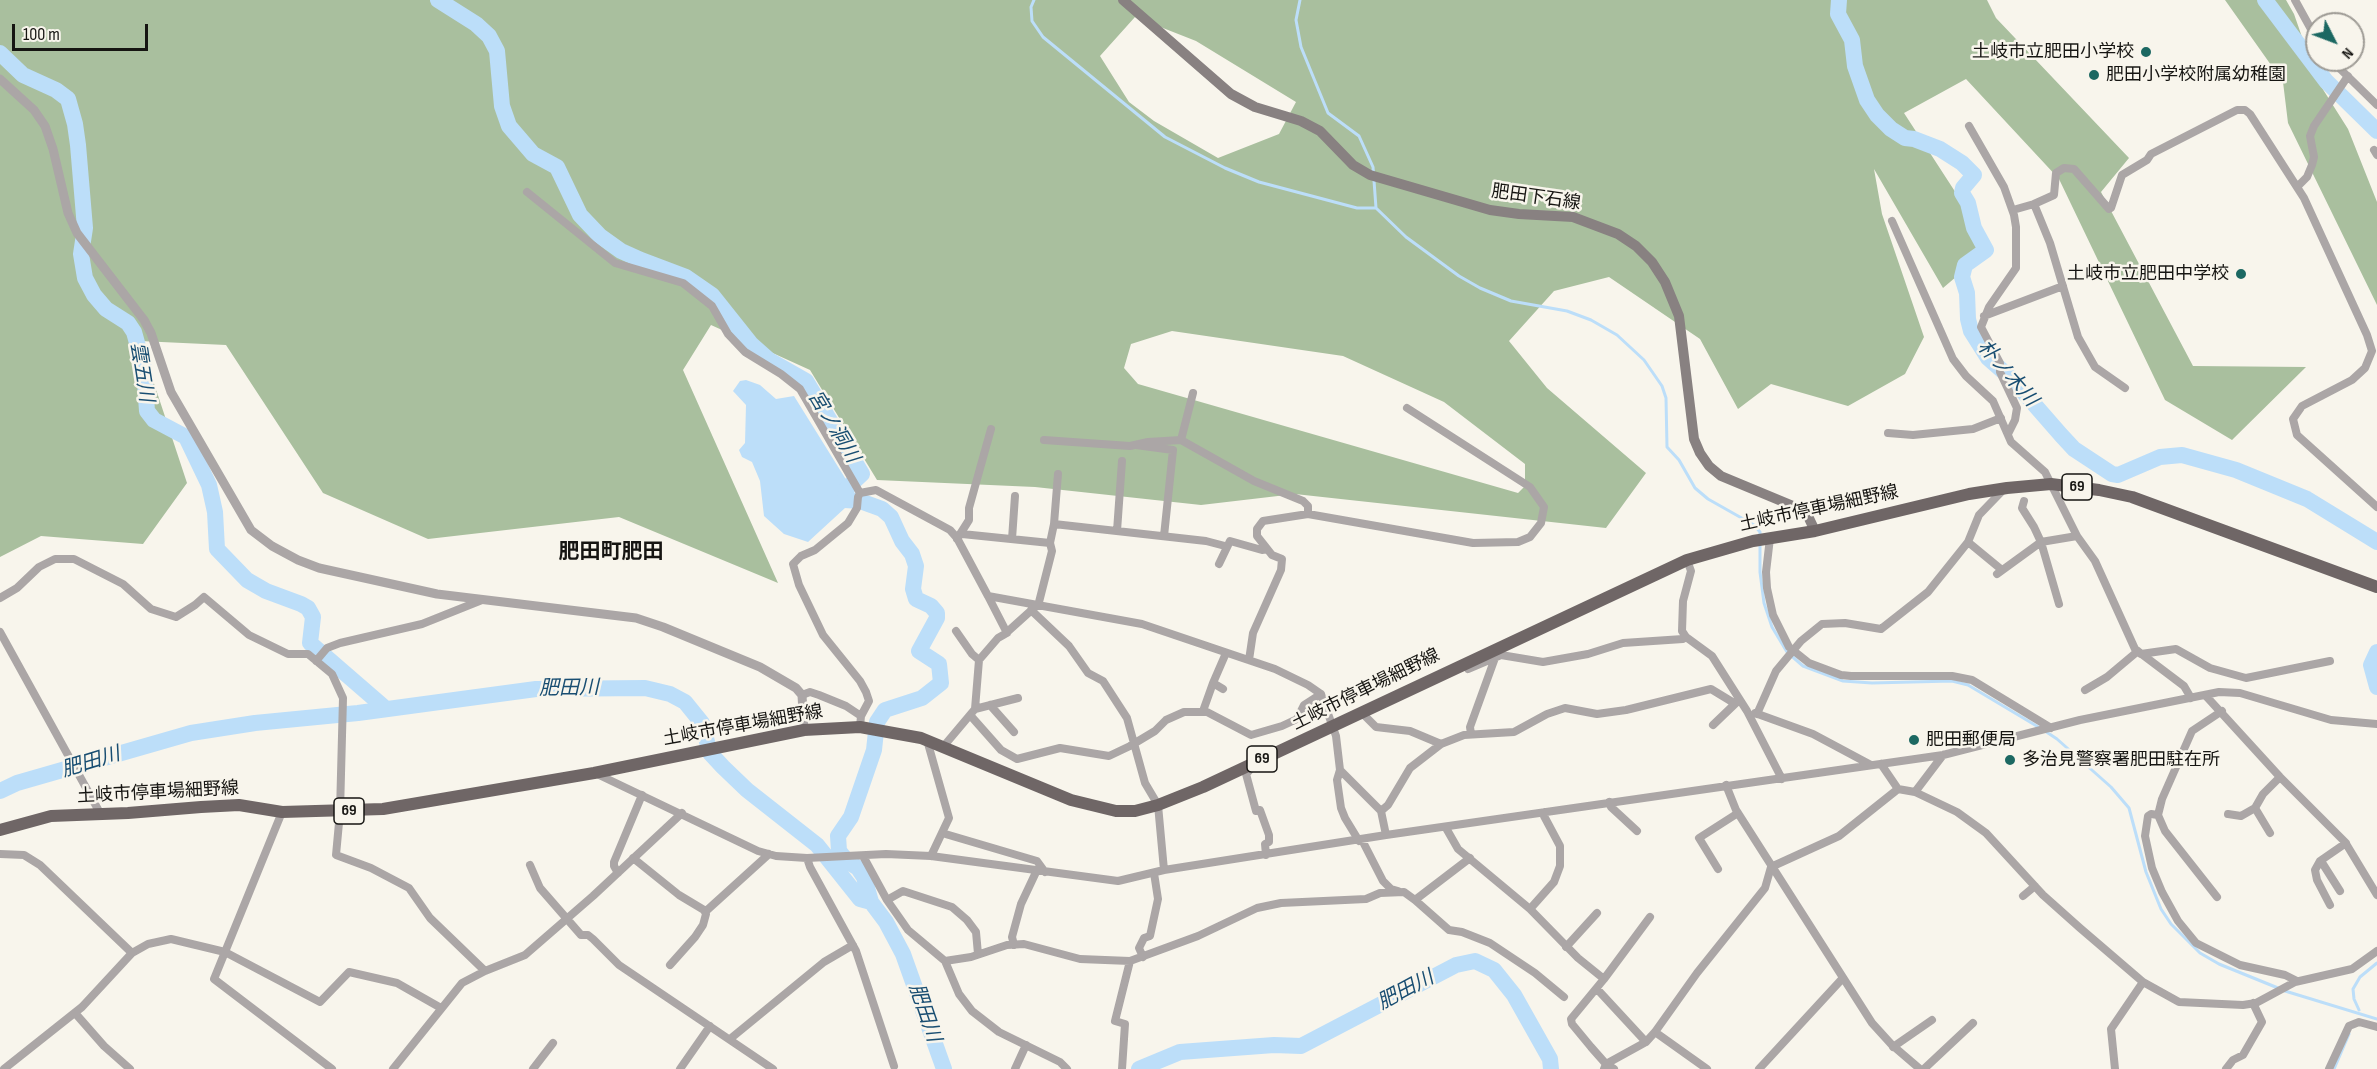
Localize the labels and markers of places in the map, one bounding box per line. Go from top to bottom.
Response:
place label: 土岐市立肥田小学校 [1972,41,2134,63]
marker: 土岐市立肥田小学校 [2139,45,2153,59]
place label: 肥田小学校附属幼稚園 [2106,64,2286,86]
marker: 肥田小学校附属幼稚園 [2087,68,2101,82]
place label: 土岐市立肥田中学校 [2067,263,2229,285]
marker: 土岐市立肥田中学校 [2234,267,2248,281]
place label: 肥田郵便局 [1926,729,2016,751]
marker: 肥田郵便局 [1907,733,1921,747]
place label: 多治見警察署肥田駐在所 [2022,749,2220,771]
marker: 多治見警察署肥田駐在所 [2003,753,2017,767]

